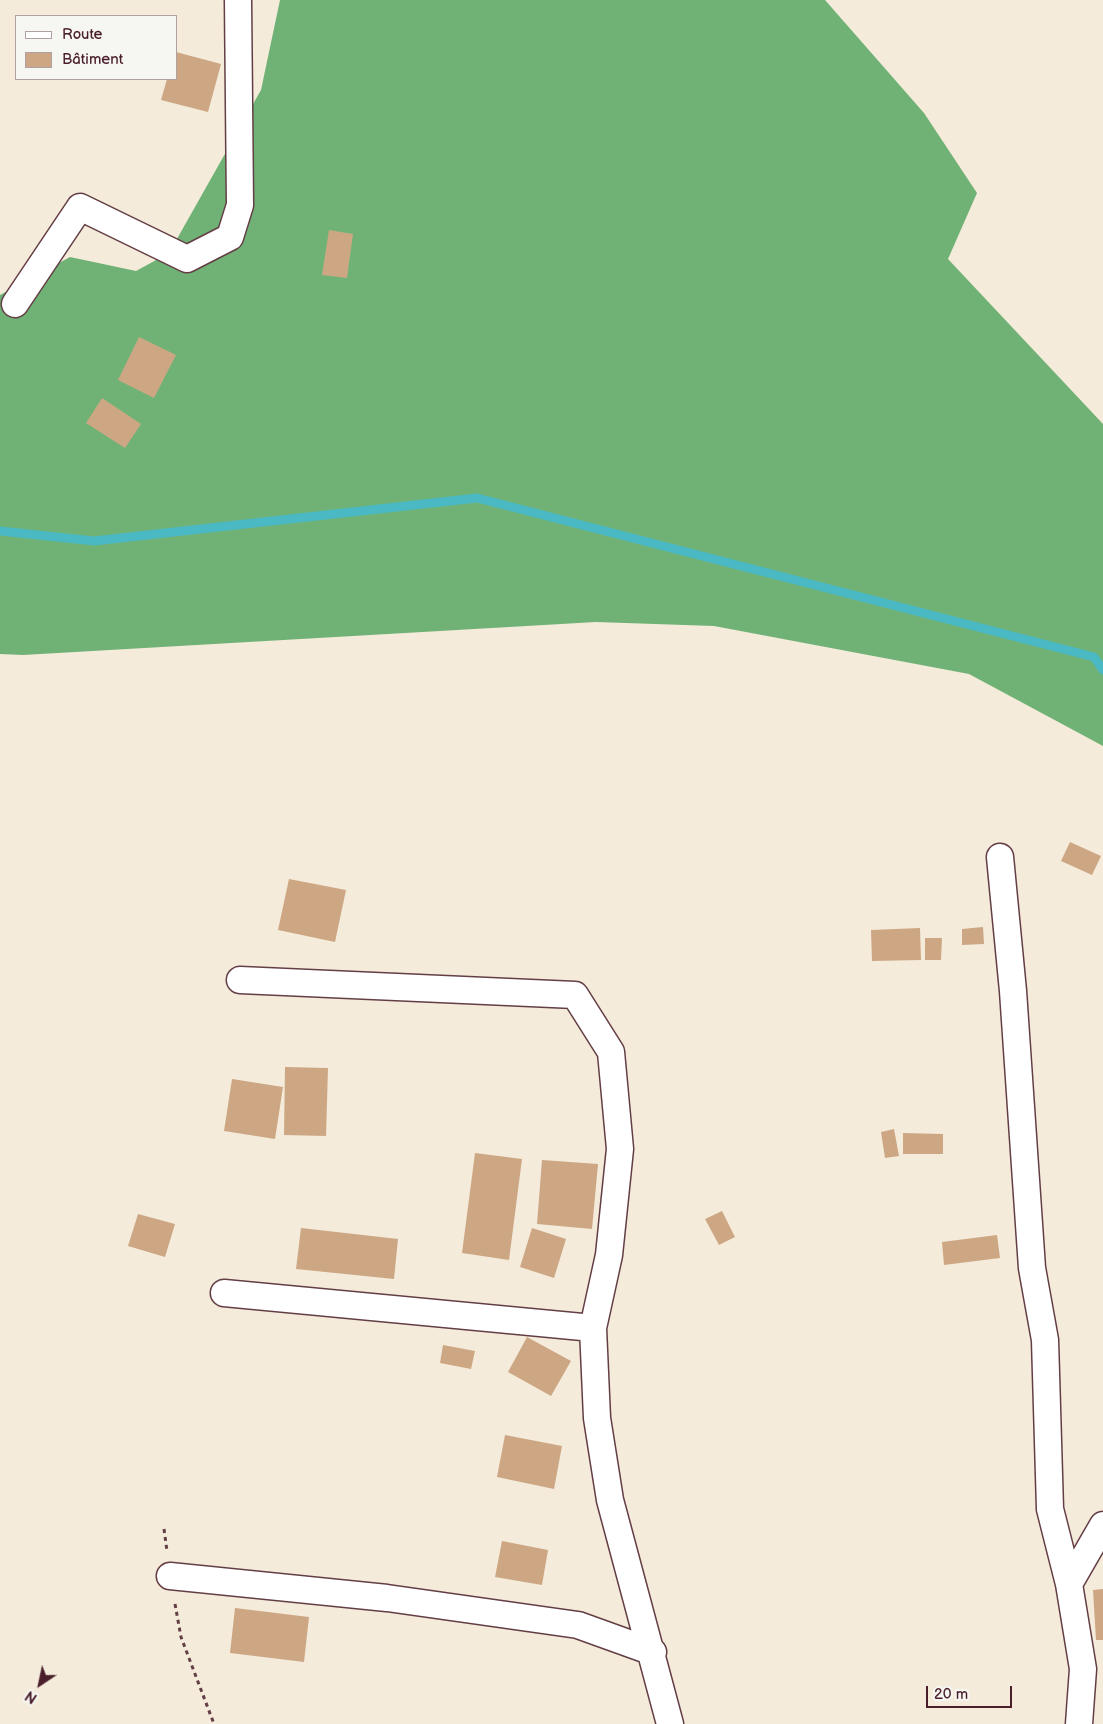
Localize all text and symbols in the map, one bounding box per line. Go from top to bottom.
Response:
legend [15,15,178,80]
text: Route [62,25,102,44]
text: Bâtiment [62,50,123,69]
north arrow [15,1659,65,1709]
scale bar [928,1676,1014,1708]
text: 20 m [934,1685,968,1704]
text: N [22,1687,40,1707]

